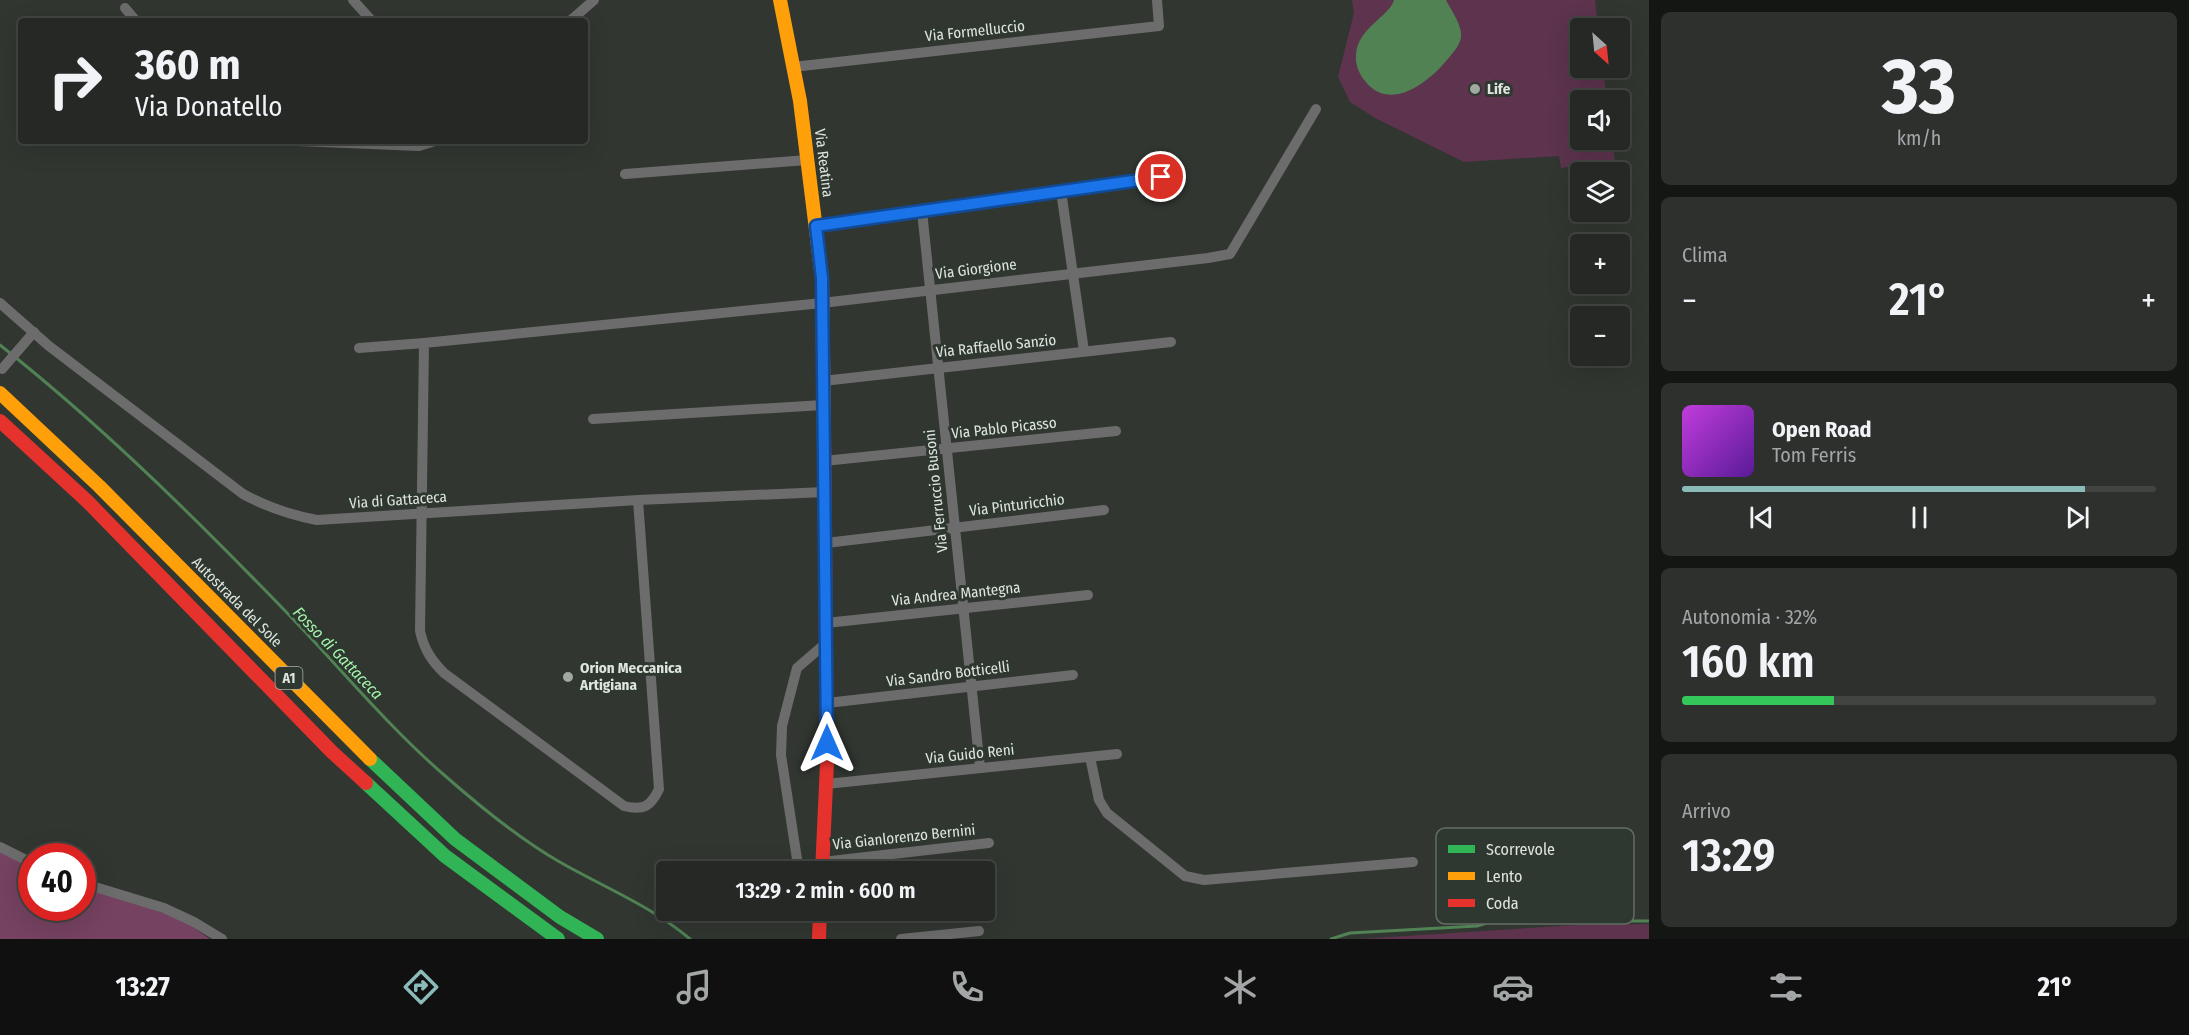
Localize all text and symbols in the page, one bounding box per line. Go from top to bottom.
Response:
street label: Via Formelluccio [924,17,1026,45]
north arrow [1570,18,1630,78]
map controls [1570,18,1630,366]
text: 360 m [135,40,241,90]
text: 33 [1882,40,1956,134]
icon: right [36,42,114,120]
place label: Life [1487,80,1511,98]
marker: Life [1468,82,1482,96]
button: sound [1570,90,1630,150]
text: Via Donatello [135,91,283,123]
text: km/h [1897,126,1941,150]
street label: Via Reatina [811,128,837,198]
pin [1135,151,1186,202]
icon: arrive [1144,160,1177,193]
button: layers [1570,162,1630,222]
button: + [1570,234,1630,294]
text: Clima [1682,243,1727,267]
street label: Via Giorgione [934,255,1018,283]
text: 21° [1889,273,1949,327]
text: − [1682,281,1697,321]
text: + [2141,281,2156,321]
button: − [1570,306,1630,366]
street label: Via Raffaello Sanzio [935,331,1057,361]
street label: Via Pablo Picasso [951,414,1058,442]
text: Open Road [1772,416,1872,443]
street label: Via Ferruccio Busoni [921,428,951,554]
text: Tom Ferris [1772,443,1856,467]
street label: Via di Gattaceca [349,488,447,512]
street label: Via Pinturicchio [968,490,1066,520]
icon: previous [1745,501,1778,534]
icon: pause [1903,501,1936,534]
icon: next [2061,501,2094,534]
street label: Autostrada del Sole [188,553,286,651]
street label: Via Andrea Mantegna [891,578,1021,610]
water label: Fosso di Gattaceca [289,603,387,703]
text: Autonomia · 32% [1682,605,1817,629]
text: 160 km [1682,635,1815,689]
street label: Via Sandro Botticelli [885,657,1011,691]
place label: Orion Meccanica Artigiana [579,659,682,694]
road number: A1 [276,667,302,689]
marker: Orion Meccanica Artigiana [561,670,575,684]
position arrow [795,711,859,775]
street label: Via Guido Reni [925,740,1015,768]
text: Arrivo [1682,799,1731,823]
street label: Via Gianlorenzo Bernini [832,821,976,853]
legend [1436,828,1634,924]
text: 13:29 [1682,829,1775,883]
text: Scorrevole [1486,840,1555,859]
speed limit sign: 40 [18,843,96,921]
text: Lento [1486,867,1522,886]
text: 13:29 · 2 min · 600 m [736,877,915,904]
text: Coda [1486,894,1519,913]
icon: directions [400,966,442,1008]
icon: music [673,966,715,1008]
icon: phone [946,966,988,1008]
icon: climate [1219,966,1261,1008]
icon: car [1492,966,1534,1008]
icon: filters [1765,966,1807,1008]
text: 13:27 [115,971,170,1003]
text: 21° [2037,971,2074,1003]

